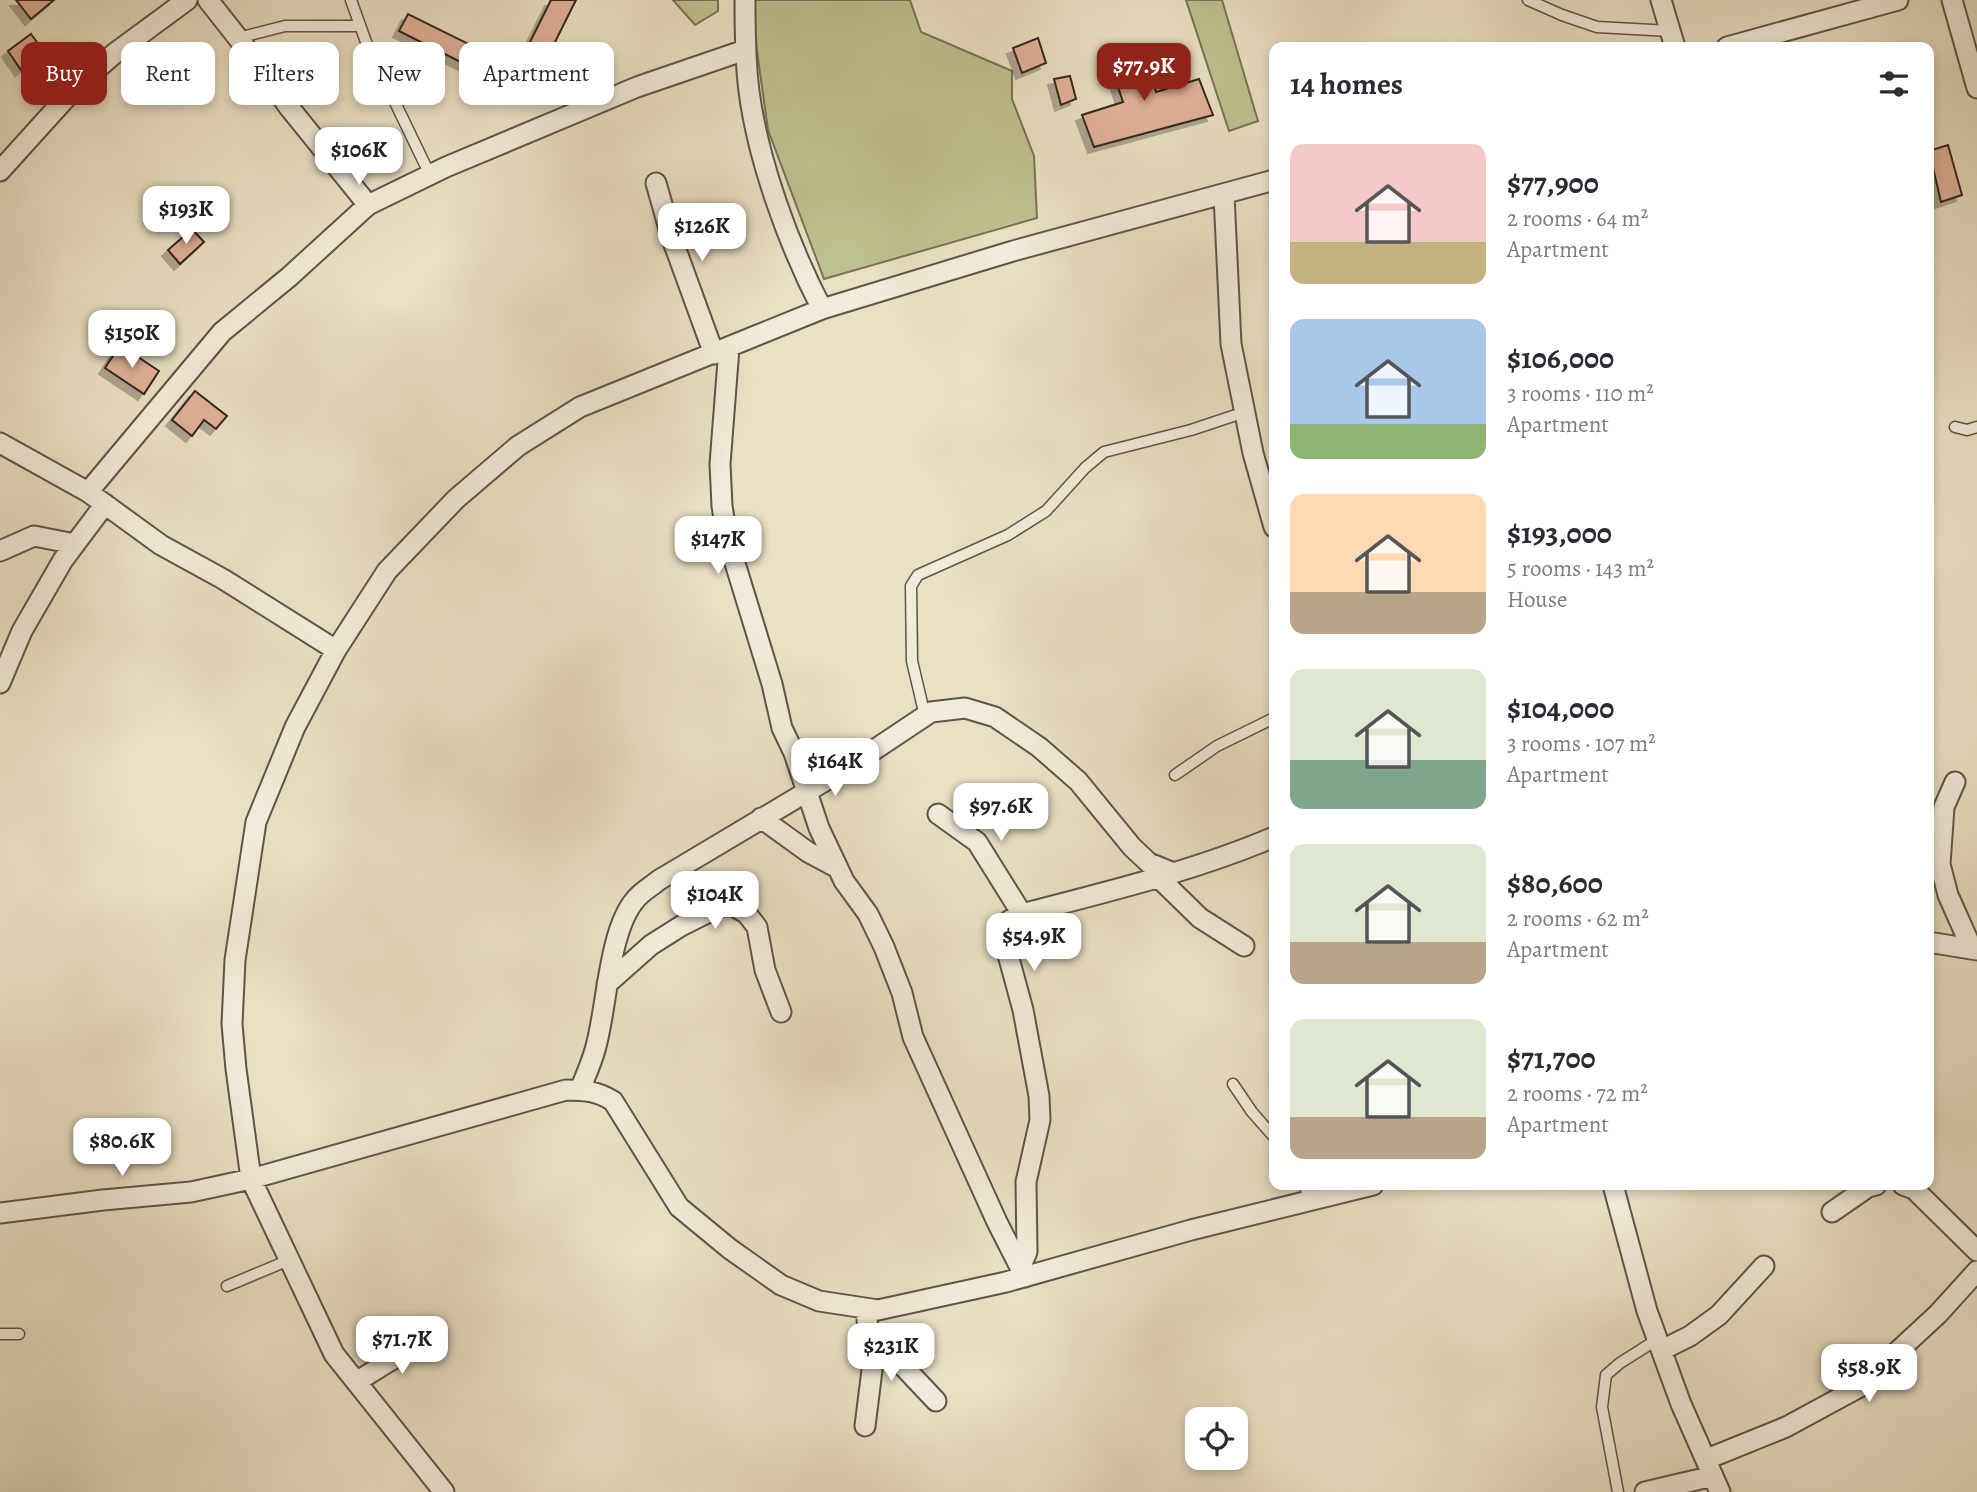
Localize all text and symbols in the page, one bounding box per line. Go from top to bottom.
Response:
chip: Buy [21,42,107,105]
chip: Rent [121,42,215,105]
chip: Filters [229,42,339,105]
chip: New [353,42,445,105]
chip: Apartment [459,42,614,105]
pin: $77.9K [1087,43,1201,103]
text: $77.9K [1113,50,1175,81]
text: 14 homes [1290,64,1403,104]
icon: filters [1875,65,1913,103]
pin: $106K [310,128,408,187]
text: $106K [331,134,387,165]
text: $77,900 [1507,163,1599,203]
icon: home [1346,172,1430,256]
pin: $193K [137,187,235,246]
text: $193K [159,193,213,224]
text: 2 rooms · 64 m² [1507,203,1648,234]
pin: $126K [653,204,751,263]
text: $126K [674,210,730,241]
text: Apartment [1507,234,1609,265]
pin: $150K [83,310,181,370]
text: $150K [104,317,160,348]
text: $106,000 [1507,338,1614,378]
icon: home [1346,347,1430,431]
text: 3 rooms · 110 m² [1507,378,1654,409]
text: Apartment [1507,409,1609,440]
text: $193,000 [1507,513,1612,553]
pin: $147K [669,516,767,576]
icon: home [1346,522,1430,606]
text: $147K [691,523,745,554]
text: 5 rooms · 143 m² [1507,553,1654,584]
text: House [1507,584,1567,615]
text: $104,000 [1507,688,1614,728]
icon: home [1346,697,1430,781]
text: 3 rooms · 107 m² [1507,728,1656,759]
pin: $164K [786,738,884,798]
text: $164K [807,745,863,776]
text: Apartment [1507,759,1609,790]
pin: $97.6K [944,784,1058,843]
text: $97.6K [969,790,1033,821]
text: $80,600 [1507,863,1603,903]
pin: $104K [666,872,764,931]
icon: home [1346,872,1430,956]
text: $104K [687,878,743,909]
text: 2 rooms · 62 m² [1507,903,1649,934]
pin: $54.9K [977,914,1091,973]
text: $54.9K [1002,920,1066,951]
text: Apartment [1507,934,1609,965]
text: $71,700 [1507,1038,1596,1078]
icon: home [1346,1047,1430,1131]
text: 2 rooms · 72 m² [1507,1078,1648,1109]
text: Apartment [1507,1109,1609,1140]
pin: $80.6K [65,1118,179,1178]
text: $80.6K [89,1125,155,1156]
pin: $71.7K [345,1316,459,1376]
text: $71.7K [372,1323,432,1354]
pin: $231K [842,1324,940,1383]
text: $231K [863,1330,919,1361]
pin: $58.9K [1812,1344,1926,1404]
text: $58.9K [1837,1351,1901,1382]
map controls [1185,1407,1248,1470]
button: locate [1185,1407,1248,1470]

